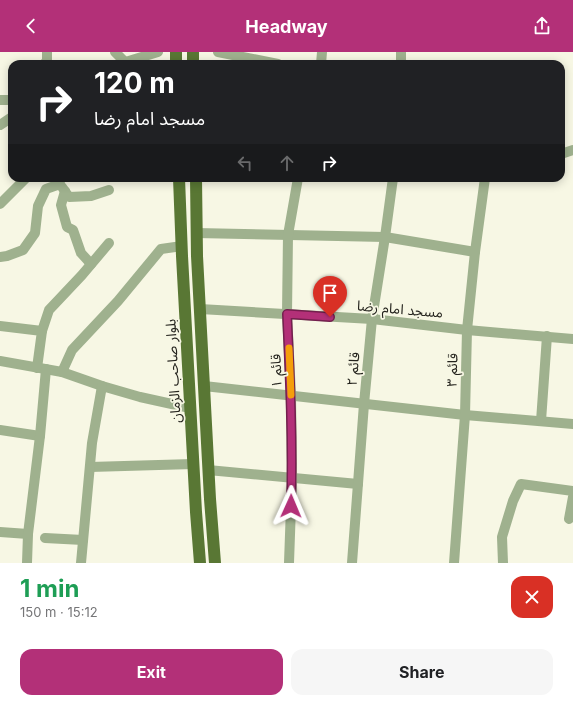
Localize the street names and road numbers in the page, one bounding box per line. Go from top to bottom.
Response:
street label: مسجد امام رضا [356,296,444,324]
street label: بلوار صاحب الزمان [161,318,185,423]
street label: قائم ۲ [343,351,365,387]
street label: قائم ۳ [442,353,464,387]
street label: قائم ۱ [266,354,288,388]

